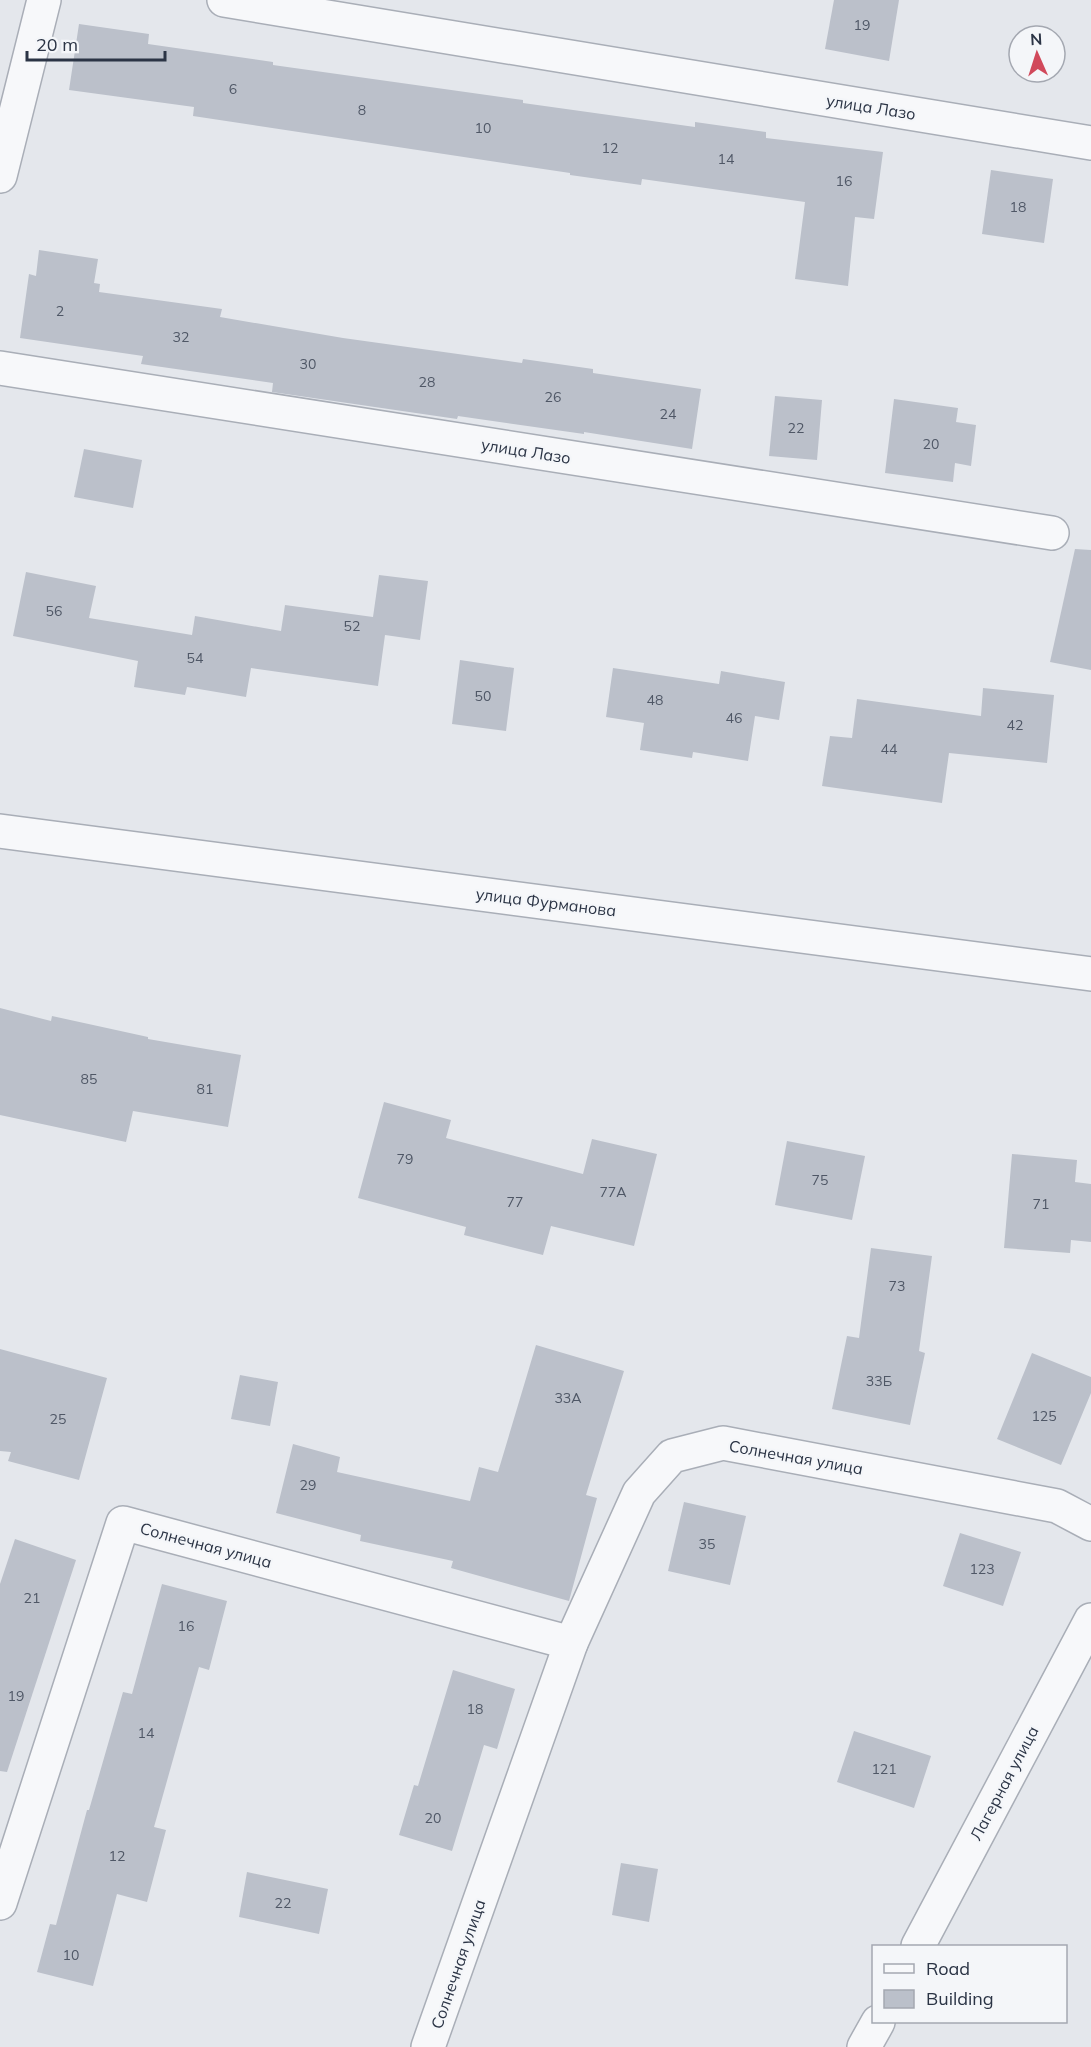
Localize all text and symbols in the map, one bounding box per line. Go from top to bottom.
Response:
house number: 19 [854,16,870,34]
scale bar [27,24,165,62]
north arrow [1007,24,1067,84]
text: N [1030,29,1043,49]
text: 20 m [36,33,78,56]
house number: 6 [229,80,237,98]
street label: улица Лазо [825,90,917,124]
house number: 8 [358,101,366,119]
house number: 10 [475,119,491,137]
house number: 12 [602,139,618,157]
house number: 14 [718,150,735,168]
house number: 16 [836,172,852,190]
house number: 18 [1010,198,1026,216]
house number: 2 [56,302,64,320]
house number: 32 [173,328,189,346]
house number: 30 [300,355,316,373]
house number: 28 [419,373,435,391]
house number: 26 [545,388,561,406]
house number: 24 [660,405,677,423]
house number: 22 [788,419,804,437]
street label: улица Лазо [480,434,572,468]
house number: 20 [923,435,939,453]
house number: 56 [46,602,62,620]
house number: 52 [344,617,360,635]
house number: 54 [187,649,204,667]
house number: 50 [475,687,491,705]
house number: 48 [647,691,663,709]
house number: 46 [726,709,742,727]
house number: 42 [1007,716,1023,734]
house number: 44 [881,740,898,758]
street label: улица Фурманова [475,883,617,921]
house number: 85 [81,1070,97,1088]
house number: 81 [197,1080,213,1098]
house number: 79 [397,1150,413,1168]
house number: 75 [812,1171,828,1189]
house number: 77А [599,1183,627,1201]
house number: 77 [507,1193,523,1211]
house number: 71 [1033,1195,1049,1213]
house number: 73 [889,1277,905,1295]
house number: 33Б [866,1372,892,1390]
house number: 33А [554,1389,582,1407]
house number: 125 [1031,1407,1057,1425]
house number: 25 [50,1410,66,1428]
street label: Солнечная улица [727,1435,865,1479]
house number: 29 [300,1476,316,1494]
street label: Солнечная улица [138,1518,274,1572]
house number: 35 [699,1535,715,1553]
house number: 123 [969,1560,995,1578]
house number: 21 [24,1589,40,1607]
house number: 16 [178,1617,194,1635]
house number: 19 [8,1687,24,1705]
house number: 18 [467,1700,483,1718]
street label: Лагерная улица [965,1722,1043,1844]
house number: 14 [138,1724,155,1742]
house number: 121 [871,1760,897,1778]
house number: 20 [425,1809,441,1827]
house number: 12 [109,1847,125,1865]
house number: 22 [275,1894,291,1912]
street label: Солнечная улица [426,1897,490,2031]
legend [872,1945,1067,2023]
house number: 10 [63,1946,79,1964]
text: Road [926,1957,970,1980]
text: Building [926,1987,994,2010]

